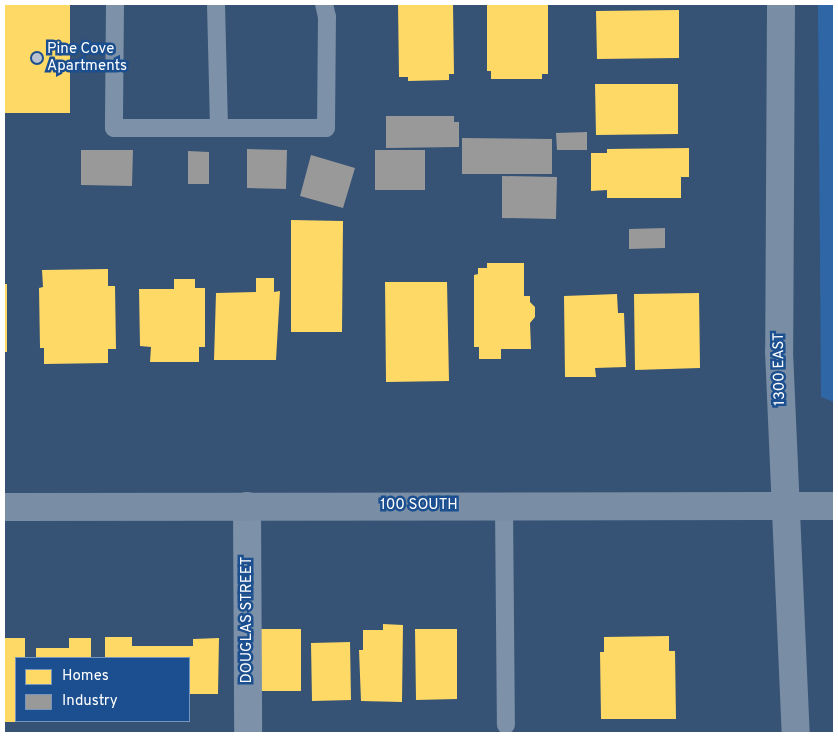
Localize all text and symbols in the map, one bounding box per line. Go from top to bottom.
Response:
place label: Pine Cove Apartments [47,40,127,75]
marker: Pine Cove Apartments [31,52,43,64]
street label: 1300 EAST [770,332,790,406]
street label: 100 SOUTH [380,497,458,515]
street label: DOUGLAS STREET [239,557,257,683]
legend [15,657,190,722]
text: Homes [62,667,109,686]
text: Industry [62,692,118,711]

